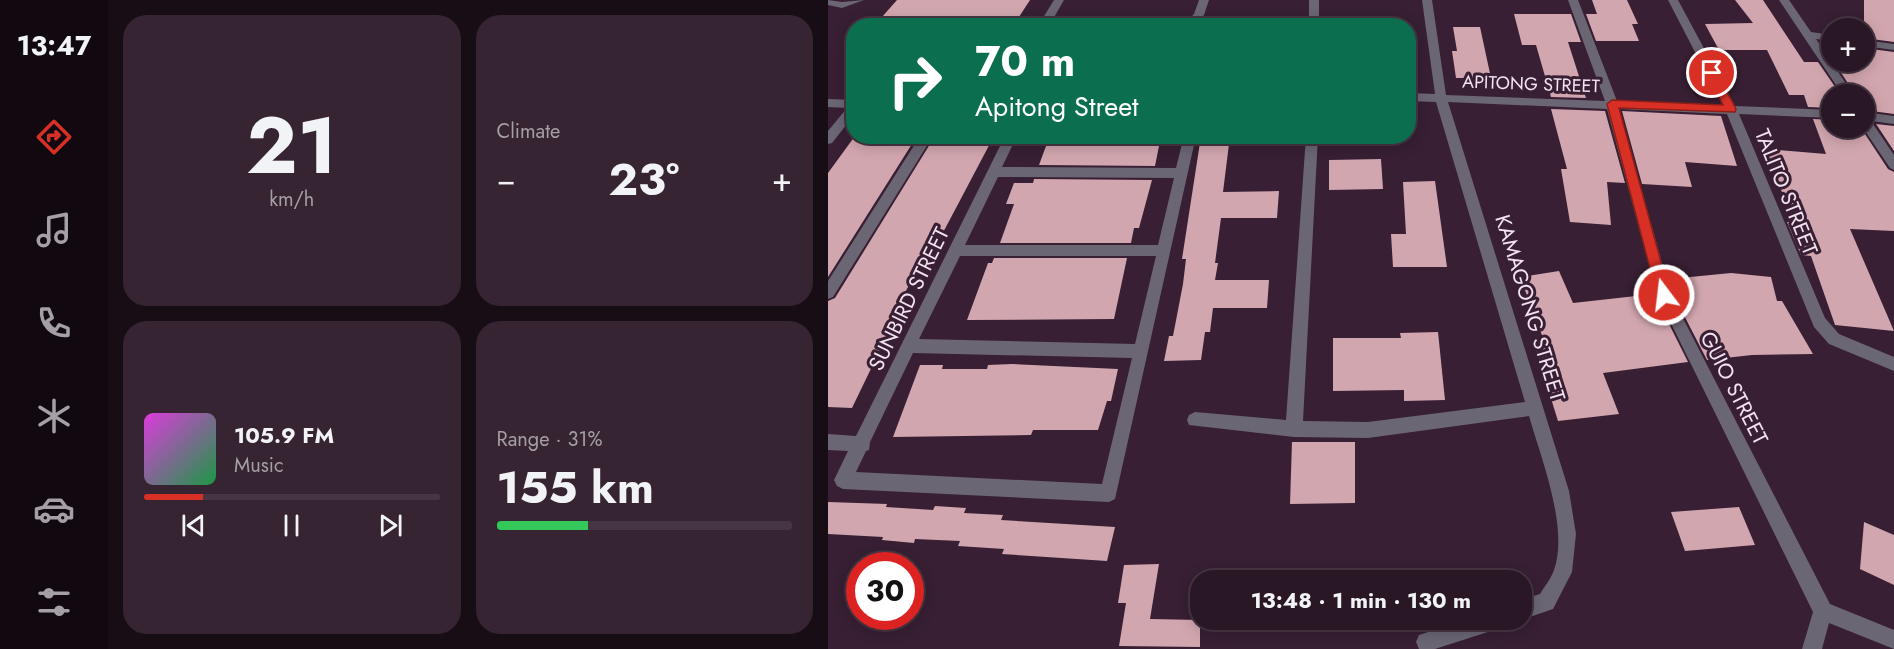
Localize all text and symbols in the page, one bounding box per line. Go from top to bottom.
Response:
map controls [1821,18,1875,138]
button: + [1821,18,1875,72]
text: 13:47 [17,26,91,65]
text: 70 m [975,31,1075,92]
icon: right [876,42,954,120]
pin [1686,47,1737,98]
icon: arrive [1695,56,1728,89]
street label: APITONG STREET [1462,69,1601,99]
button: − [1821,84,1875,138]
text: Apitong Street [975,87,1139,126]
text: 21 [246,90,337,202]
icon: directions [33,116,75,158]
text: Climate [497,117,560,146]
street label: TALITO STREET [1747,124,1825,260]
text: 23° [608,147,679,212]
text: − [497,156,516,203]
text: + [772,156,792,203]
text: km/h [269,185,314,214]
icon: music [33,209,75,251]
street label: KAMAGONG STREET [1487,211,1573,405]
street label: SUNBIRD STREET [861,222,957,376]
position arrow [1632,263,1696,327]
icon: phone [33,302,75,344]
street label: GUIO STREET [1693,326,1775,450]
icon: climate [33,395,75,437]
text: 105.9 FM [234,419,334,451]
text: Range · 31% [497,425,602,454]
text: Music [234,451,284,480]
text: 155 km [497,455,654,520]
icon: car [33,488,75,530]
icon: previous [177,509,210,542]
icon: pause [275,509,308,542]
icon: next [374,509,407,542]
speed limit sign: 30 [846,552,924,630]
icon: filters [33,581,75,623]
text: 13:48 · 1 min · 130 m [1251,584,1471,616]

